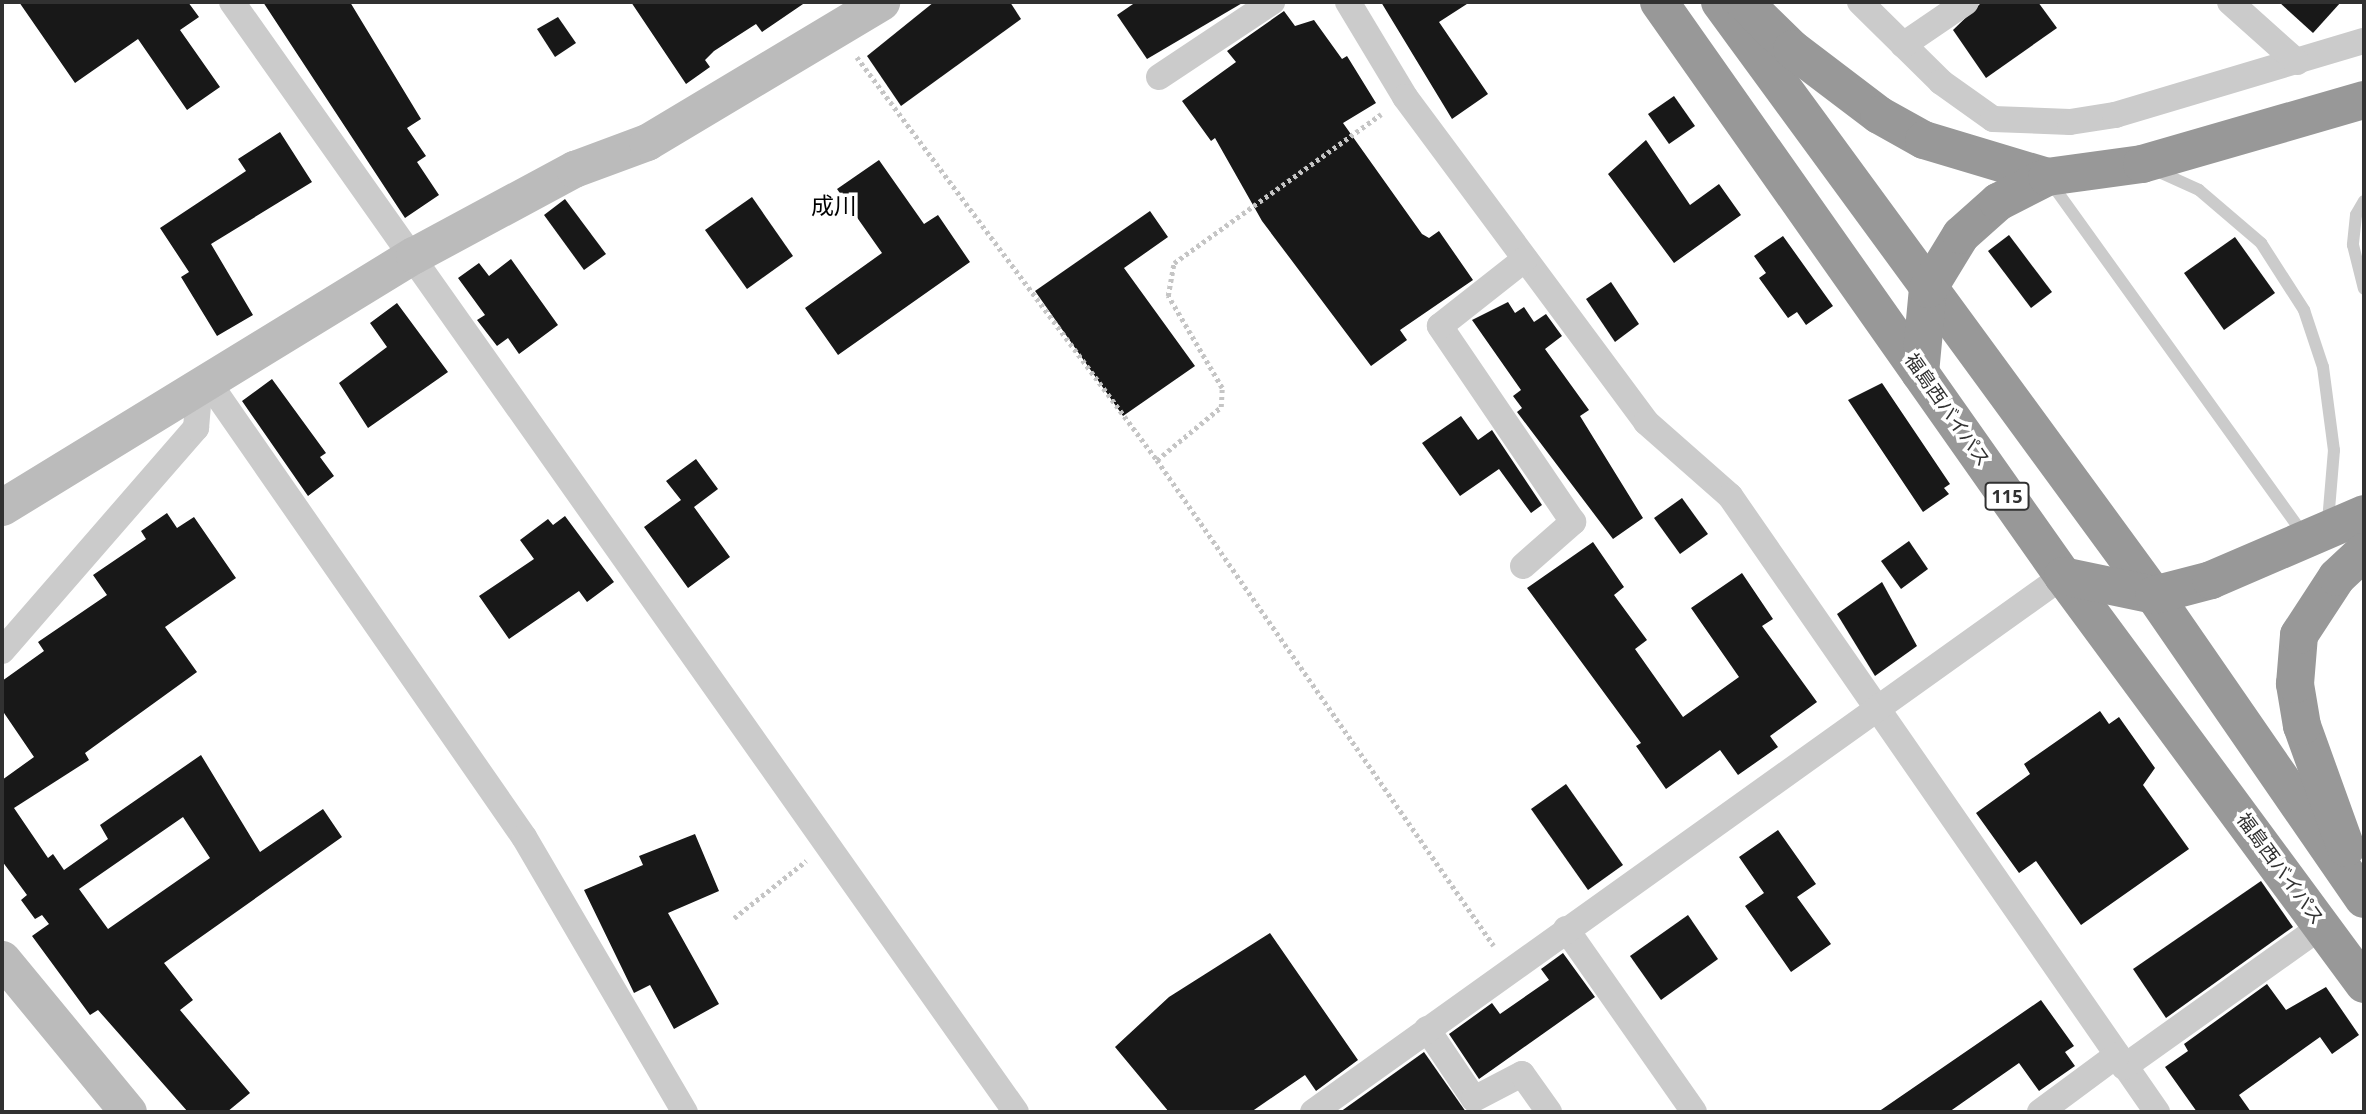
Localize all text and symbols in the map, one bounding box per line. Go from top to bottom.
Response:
district label: 成川 [811,191,857,219]
street label: 福島西バイパス [1900,349,1994,471]
road number: 115 [1984,482,2030,510]
street label: 福島西バイパス [2232,808,2328,930]

